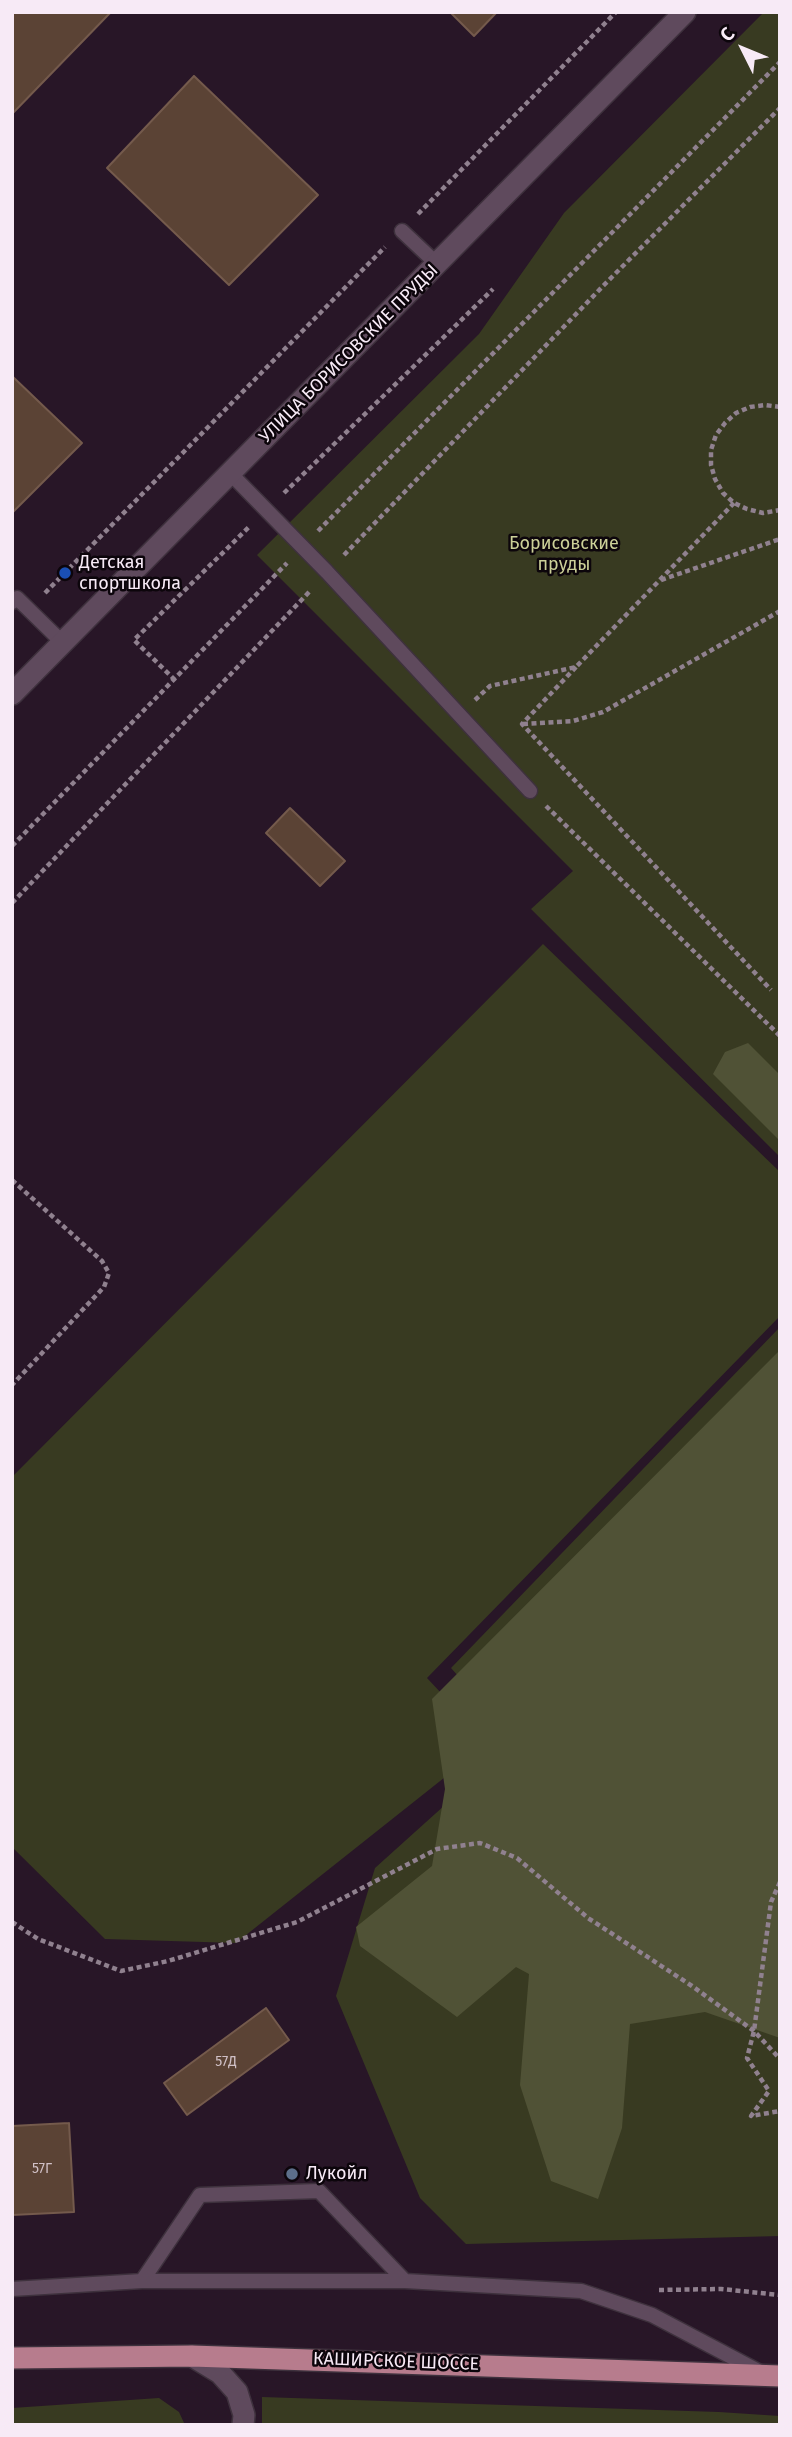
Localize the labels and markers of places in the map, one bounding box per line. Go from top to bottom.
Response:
place label: Детская спортшкола [79,552,181,594]
marker: Детская спортшкола [57,565,73,581]
place label: Лукойл [306,2163,368,2185]
marker: Лукойл [284,2166,300,2182]

